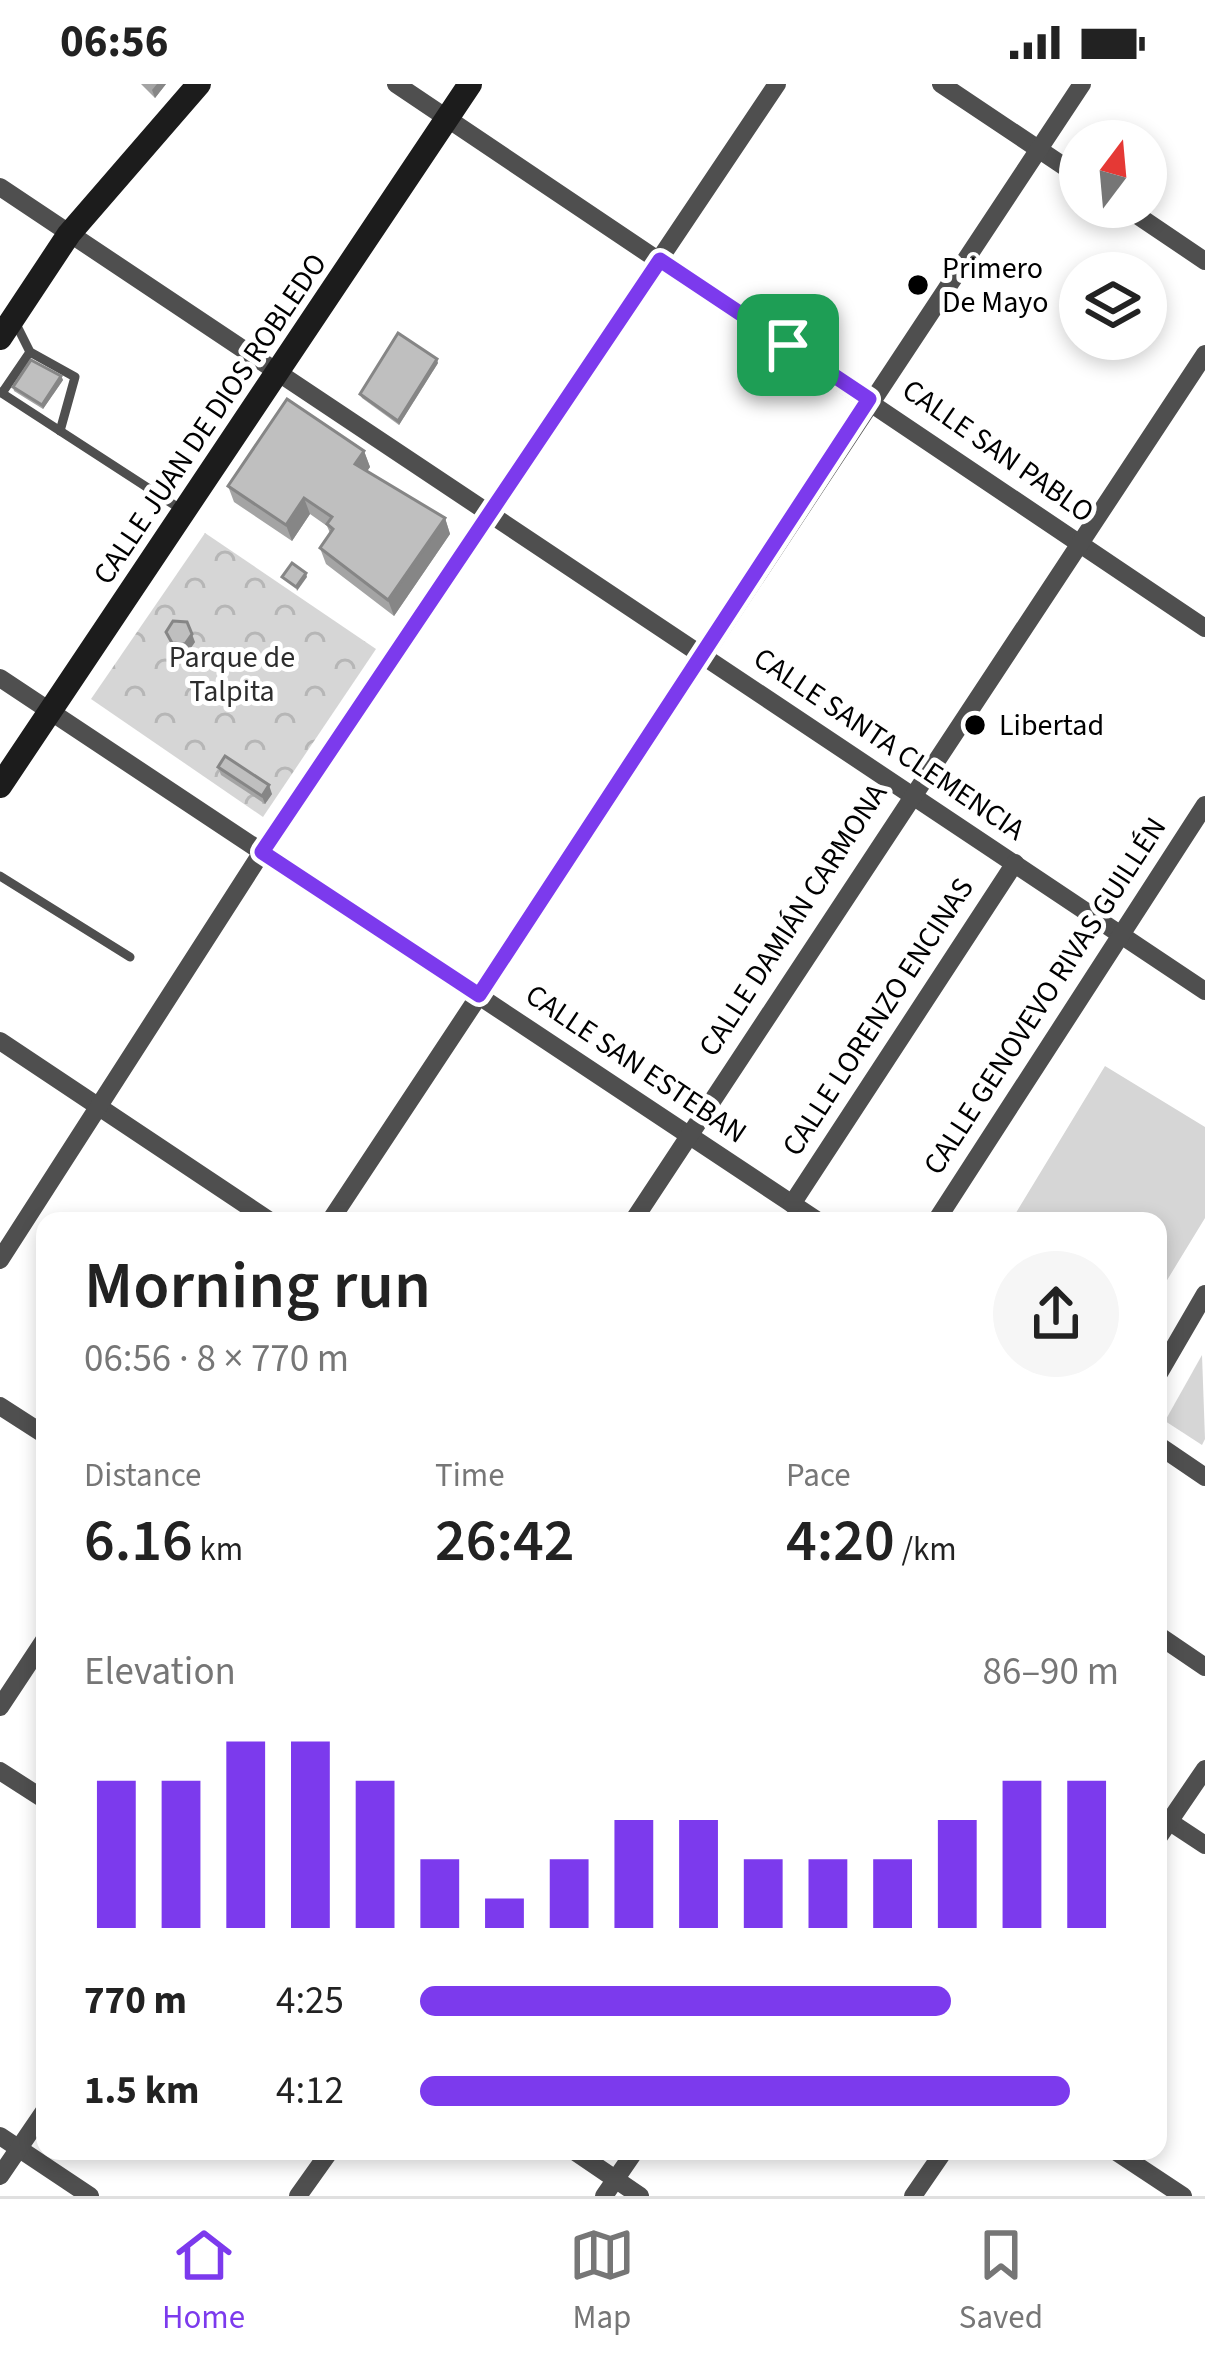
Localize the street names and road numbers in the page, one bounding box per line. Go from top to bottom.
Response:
street label: CALLE JUAN DE DIOS ROBLEDO [83,245,337,593]
street label: CALLE SAN PABLO [893,369,1103,533]
street label: CALLE SANTA CLEMENCIA [745,637,1034,851]
street label: CALLE DAMIÁN CARMONA [688,774,898,1065]
street label: CALLE GENOVEVO RIVAS GUILLÉN [913,809,1177,1183]
street label: CALLE LORENZO ENCINAS [772,869,984,1165]
street label: CALLE SAN ESTEBAN [517,974,755,1154]

